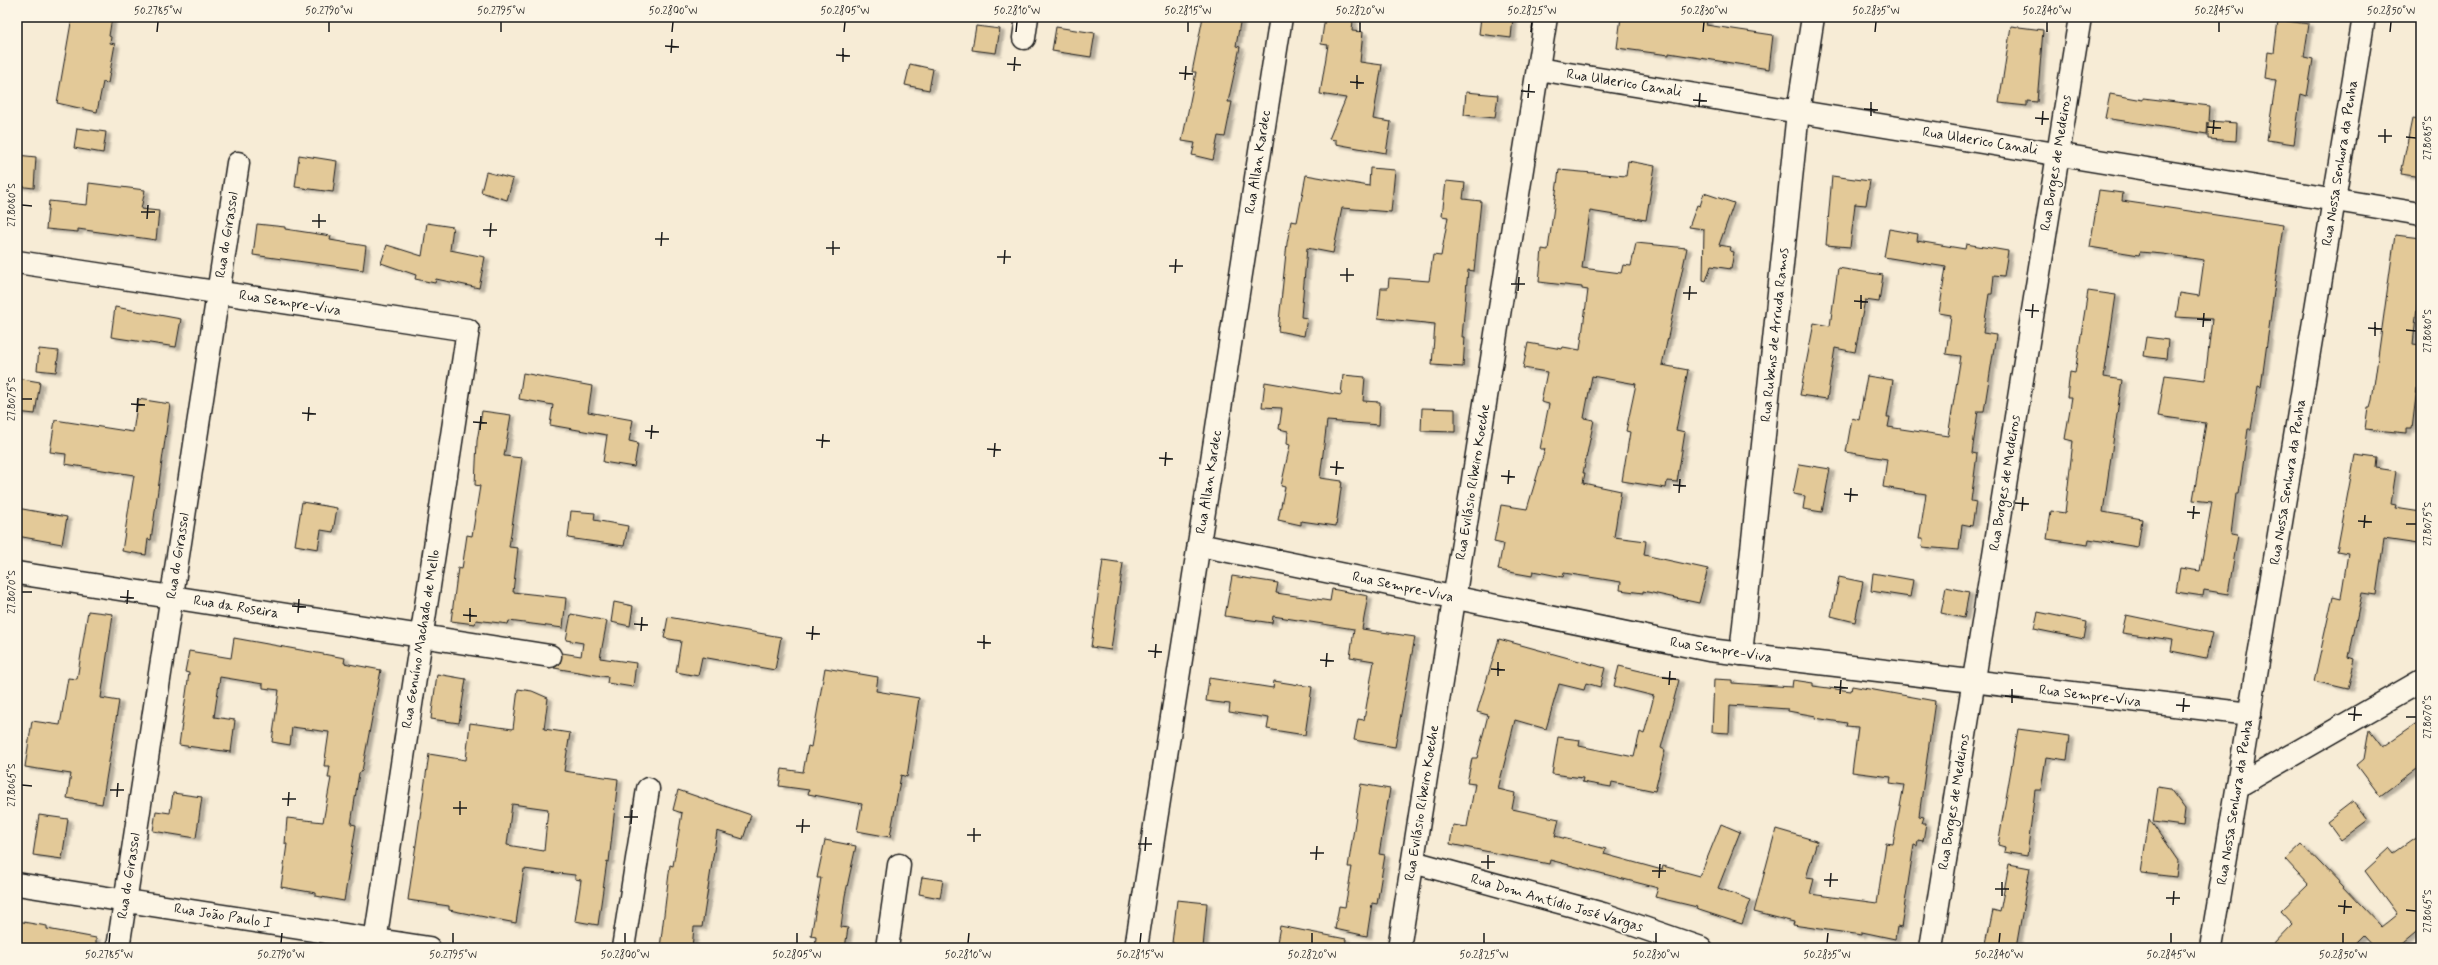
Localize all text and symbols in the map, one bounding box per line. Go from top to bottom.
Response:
text: 50.2785°W [134,4,182,18]
text: 50.2790°W [305,4,353,18]
text: 50.2795°W [477,4,525,18]
text: 50.2800°W [649,4,697,18]
text: 50.2805°W [821,4,869,18]
text: 50.2810°W [994,4,1040,18]
text: 50.2815°W [1165,4,1211,18]
text: 50.2820°W [1336,4,1384,18]
text: 50.2825°W [1508,4,1556,18]
text: 50.2830°W [1681,4,1727,18]
text: 50.2835°W [1853,4,1899,18]
text: 50.2840°W [2023,4,2071,18]
text: 50.2845°W [2195,4,2243,18]
text: 50.2850°W [2367,4,2415,18]
street label: Rua Ulderico Canali [1565,65,1683,101]
street label: Rua Nossa Senhora da Penha [2318,79,2362,247]
street label: Rua Borges de Medeiros [2036,94,2077,232]
street label: Rua Allan Kardec [1241,109,1275,215]
text: 27.8085°S [2421,116,2435,160]
street label: Rua Ulderico Canali [1921,123,2039,159]
text: 27.8080°S [5,183,19,227]
street label: Rua do Girassol [211,191,243,279]
street label: Rua Rubens de Arruda Ramos [1757,247,1793,423]
street label: Rua Sempre-Viva [238,286,342,320]
text: 27.8080°S [2421,309,2435,353]
text: 27.8075°S [5,376,19,421]
street label: Rua Nossa Senhora da Penha [2266,398,2310,566]
street label: Rua Evilásio Ribeiro Koeche [1452,403,1494,561]
street label: Rua Borges de Medeiros [1985,414,2026,552]
street label: Rua Allan Kardec [1192,429,1226,535]
text: 27.8075°S [2421,501,2435,546]
street label: Rua do Girassol [162,512,194,600]
street label: Rua Genuíno Machado de Mello [398,548,444,730]
street label: Rua Sempre-Viva [1351,568,1455,607]
text: 27.8070°S [5,570,19,614]
street label: Rua da Roseira [192,591,280,623]
street label: Rua Sempre-Viva [1669,633,1773,667]
street label: Rua Sempre-Viva [2038,681,2142,711]
text: 27.8070°S [2421,695,2435,739]
street label: Rua Nossa Senhora da Penha [2213,718,2257,886]
street label: Rua Evilásio Ribeiro Koeche [1401,724,1443,882]
street label: Rua Borges de Medeiros [1934,733,1975,871]
text: 27.8065°S [5,763,19,807]
street label: Rua do Girassol [113,832,145,920]
street label: Rua Dom Antídio José Vargas [1468,870,1645,937]
text: 27.8065°S [2421,889,2435,933]
street label: Rua João Paulo I [173,899,273,933]
text: 50.2785°W [85,948,133,962]
text: 50.2790°W [257,948,305,962]
text: 50.2795°W [429,948,477,962]
text: 50.2800°W [601,948,649,962]
text: 50.2805°W [773,948,821,962]
text: 50.2810°W [945,948,991,962]
text: 50.2815°W [1117,948,1163,962]
text: 50.2820°W [1288,948,1336,962]
text: 50.2825°W [1460,948,1508,962]
text: 50.2830°W [1633,948,1679,962]
text: 50.2835°W [1804,948,1850,962]
text: 50.2840°W [1975,948,2023,962]
text: 50.2845°W [2147,948,2195,962]
text: 50.2850°W [2319,948,2367,962]

